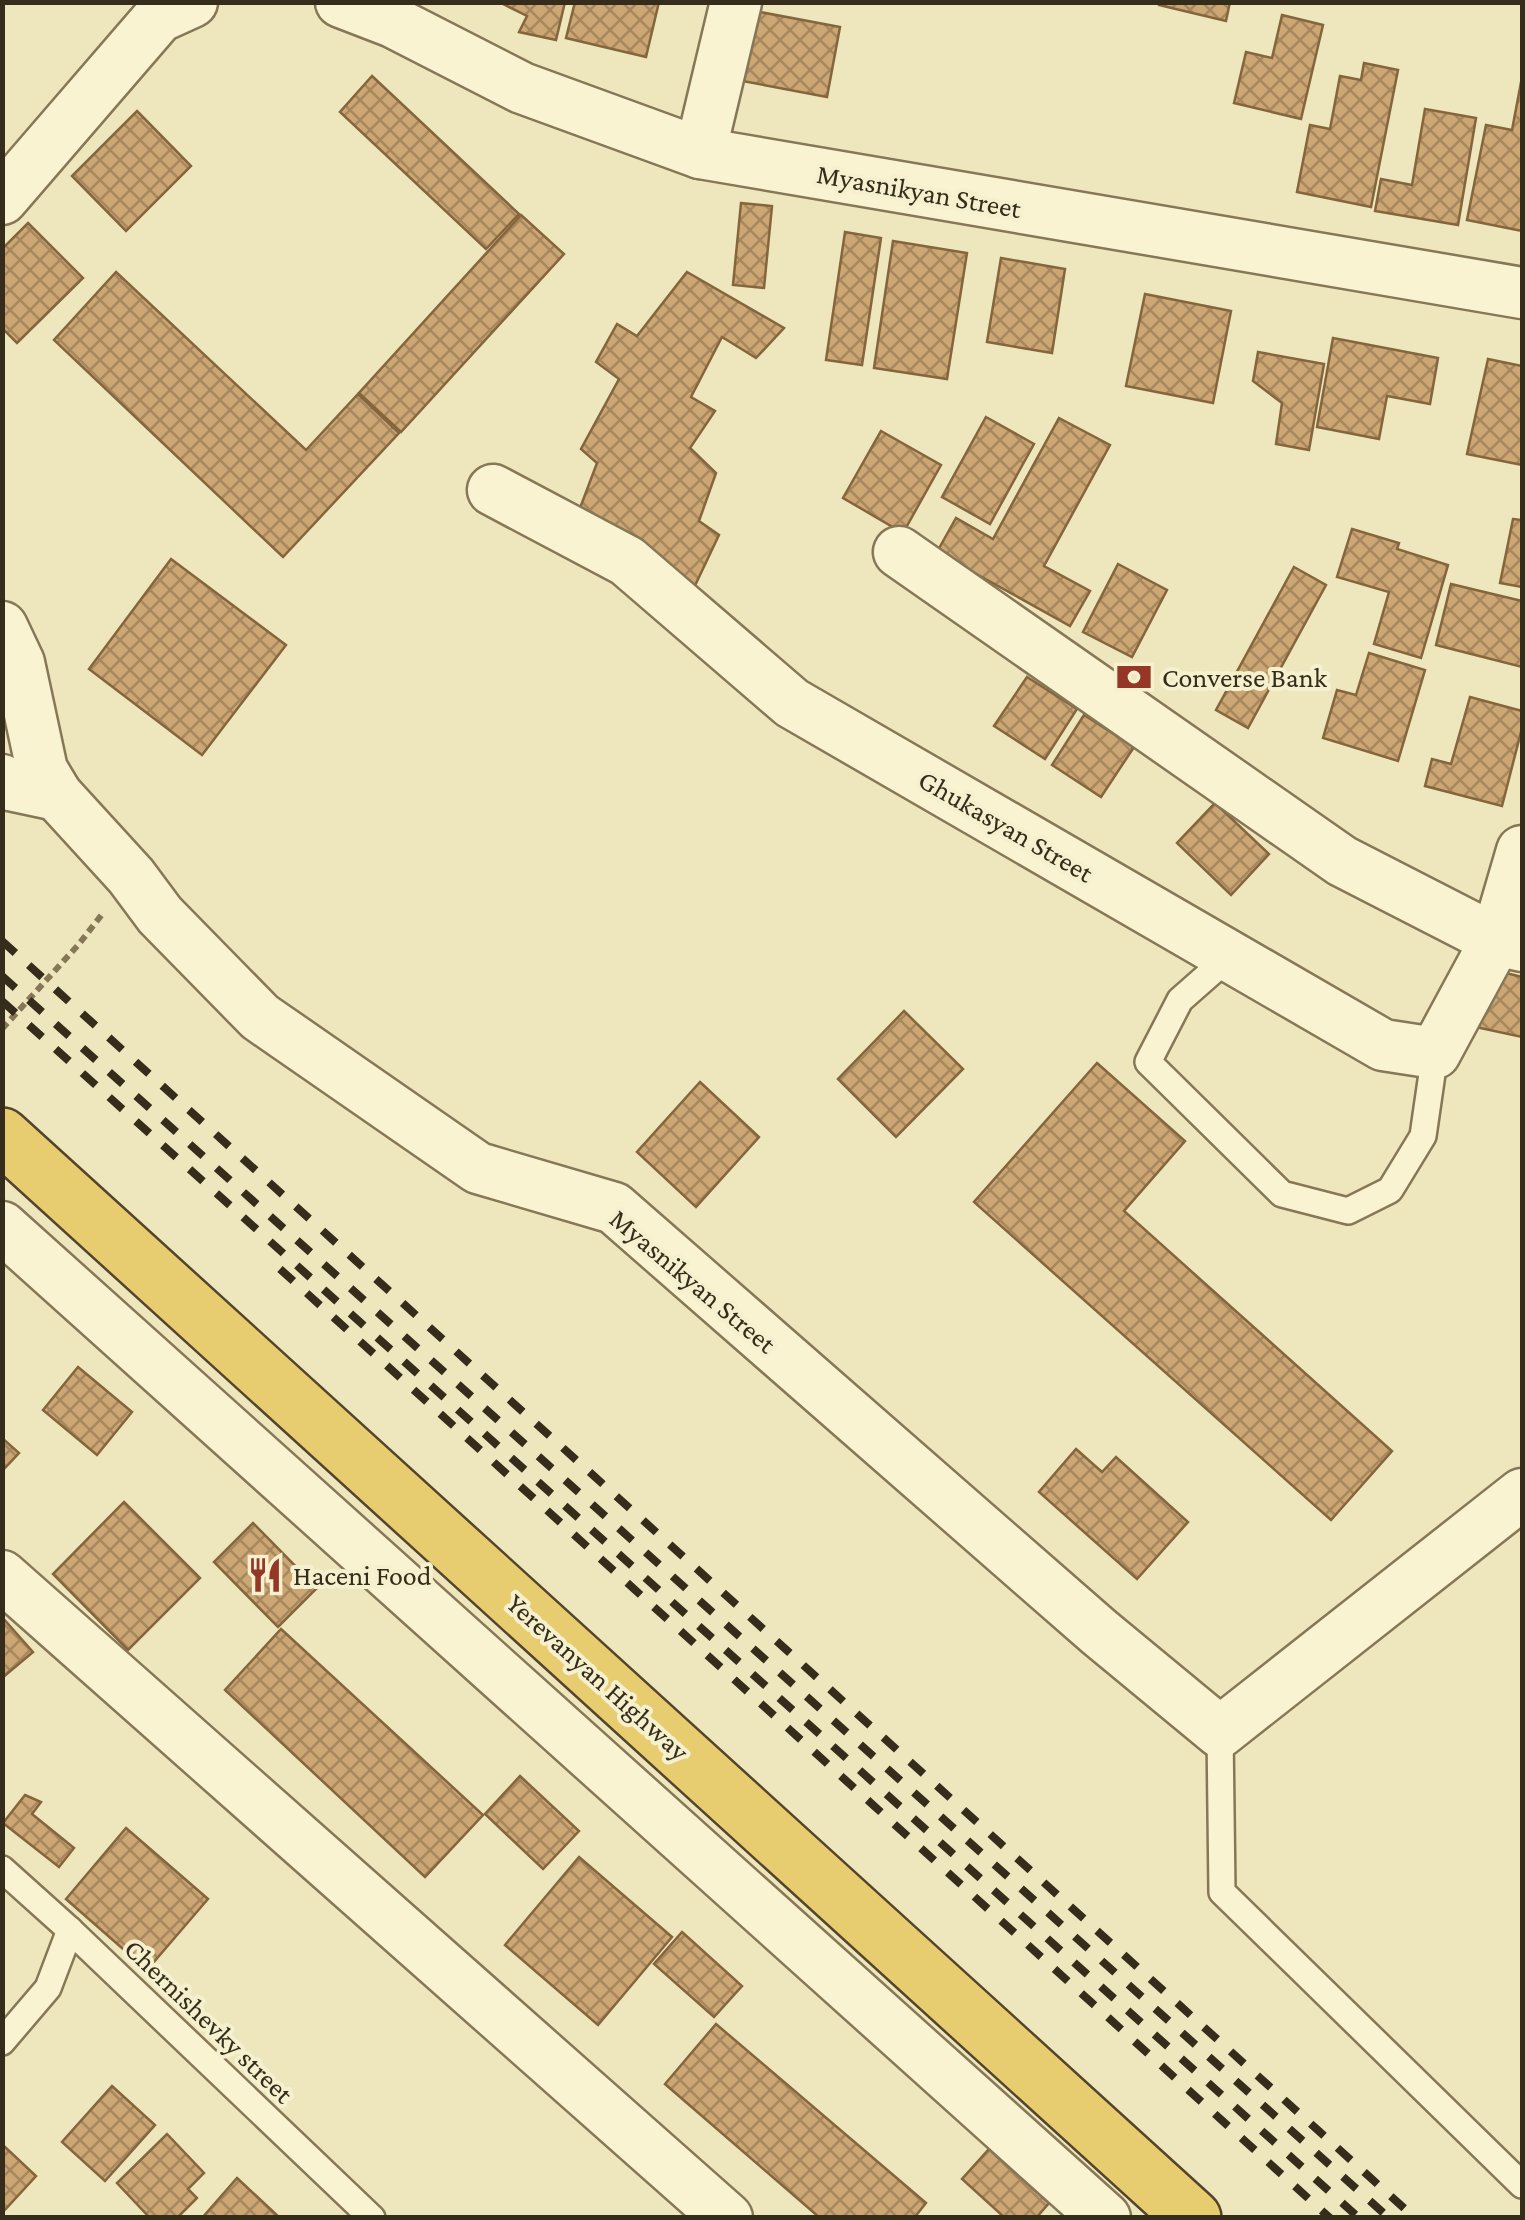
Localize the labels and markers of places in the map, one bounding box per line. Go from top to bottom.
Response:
bank icon: Converse Bank [1115,658,1153,696]
place label: Converse Bank [1162,662,1328,693]
restaurant icon: Haceni Food [246,1556,284,1594]
place label: Haceni Food [293,1560,432,1591]

